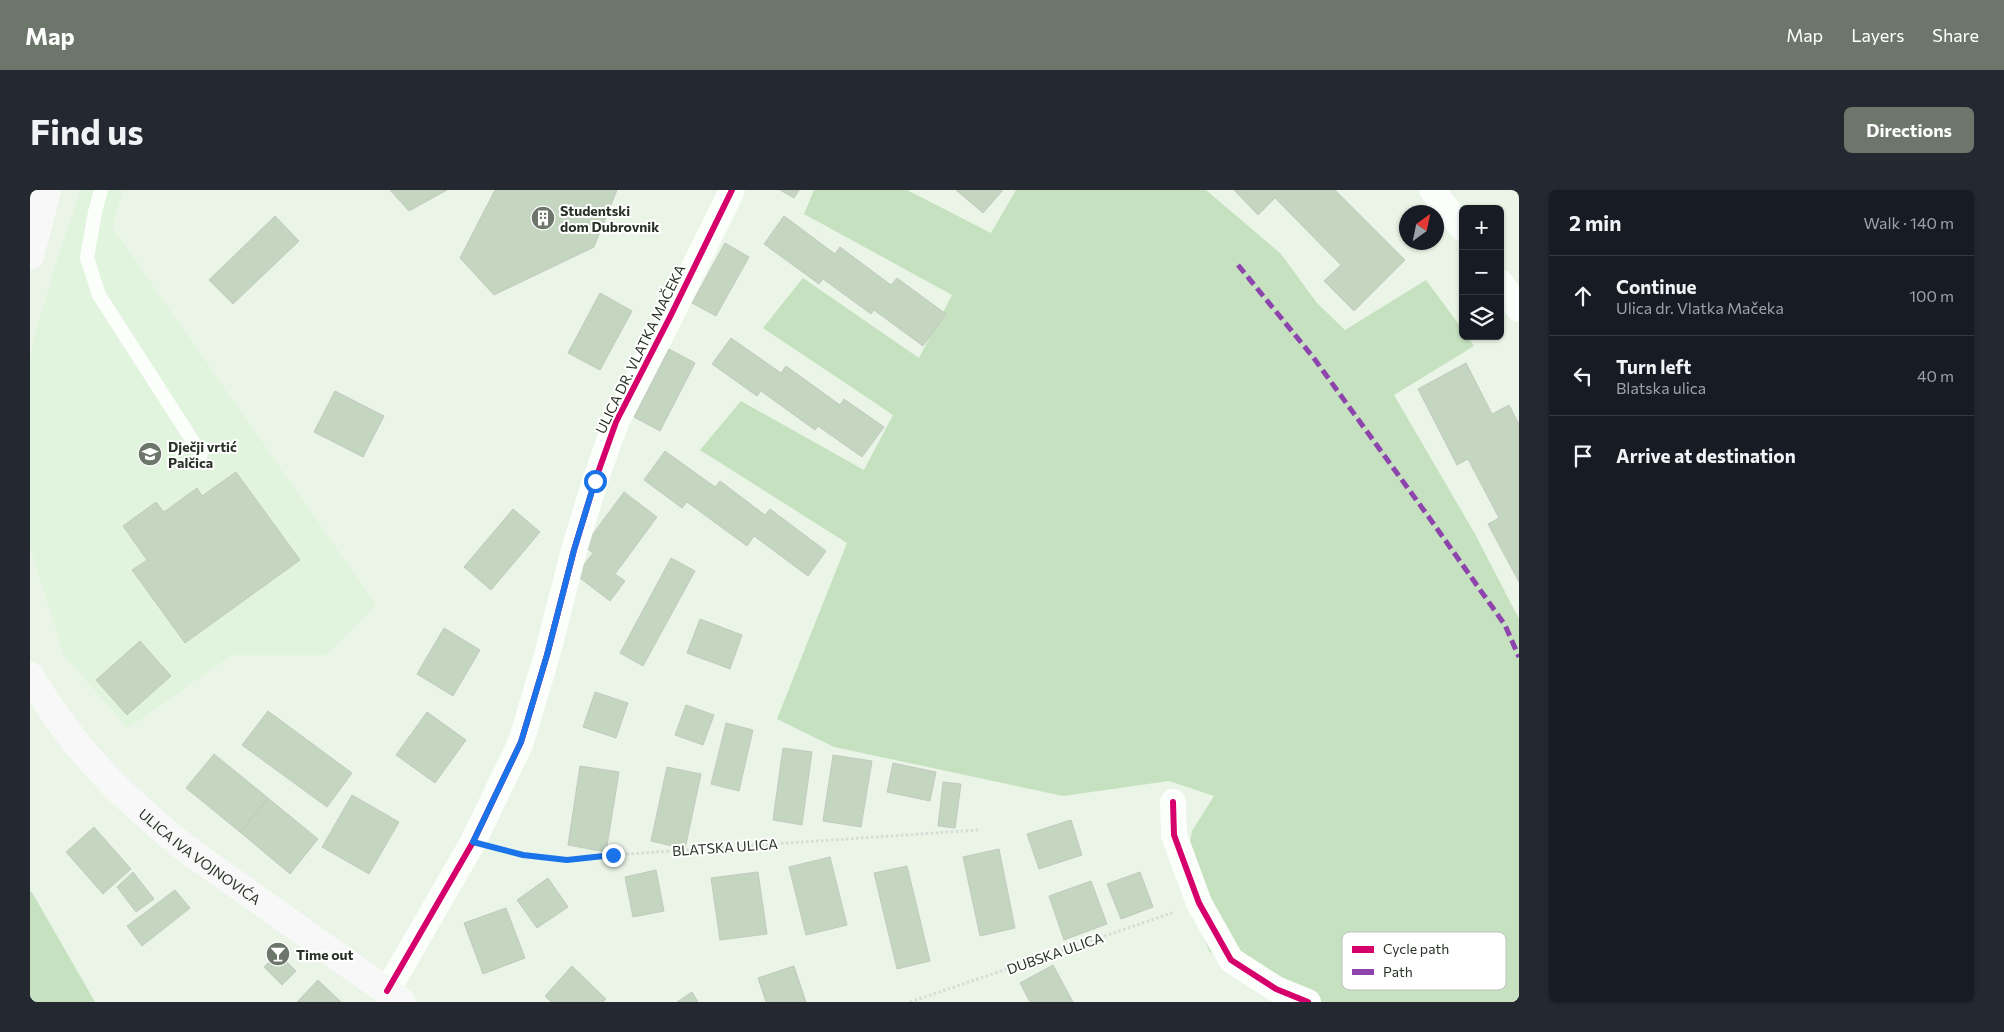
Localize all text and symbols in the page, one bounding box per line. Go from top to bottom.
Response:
text: Map [25,21,75,50]
text: Map [1786,24,1823,46]
text: Layers [1851,24,1904,46]
text: Share [1932,24,1979,46]
button: Directions [1844,107,1974,153]
text: Find us [30,109,144,152]
place label: Studentski dom Dubrovnik [560,202,659,235]
building icon: Studentski dom Dubrovnik [530,205,556,231]
north arrow [1399,205,1444,250]
map controls [1459,205,1504,340]
button: + [1459,205,1504,250]
text: 2 min [1569,210,1621,235]
text: Walk · 140 m [1864,213,1954,232]
button: − [1459,250,1504,295]
street label: ULICA DR. VLATKA MAČEKA [592,261,689,436]
text: Continue [1616,275,1696,298]
icon: ahead [1569,282,1597,310]
text: 100 m [1909,286,1954,305]
button: layers [1459,295,1504,340]
text: Ulica dr. Vlatka Mačeka [1616,298,1784,317]
text: Turn left [1616,355,1691,378]
icon: left [1569,362,1597,390]
text: 40 m [1917,366,1954,385]
text: Blatska ulica [1616,378,1706,397]
place label: Dječji vrtić Palčica [168,438,237,471]
school or university icon: Dječji vrtić Palčica [137,441,163,467]
icon: arrive [1569,442,1597,470]
text: Arrive at destination [1616,444,1796,467]
route start [584,470,607,493]
street label: ULICA IVA VOJNOVIĆA [136,805,265,908]
street label: BLATSKA ULICA [672,835,779,859]
route end [602,844,625,867]
street label: DUBSKA ULICA [1005,928,1106,977]
legend [1342,932,1506,990]
text: Cycle path [1383,940,1449,957]
bar icon: Time out [265,941,291,967]
place label: Time out [296,946,354,963]
text: Path [1383,963,1413,980]

